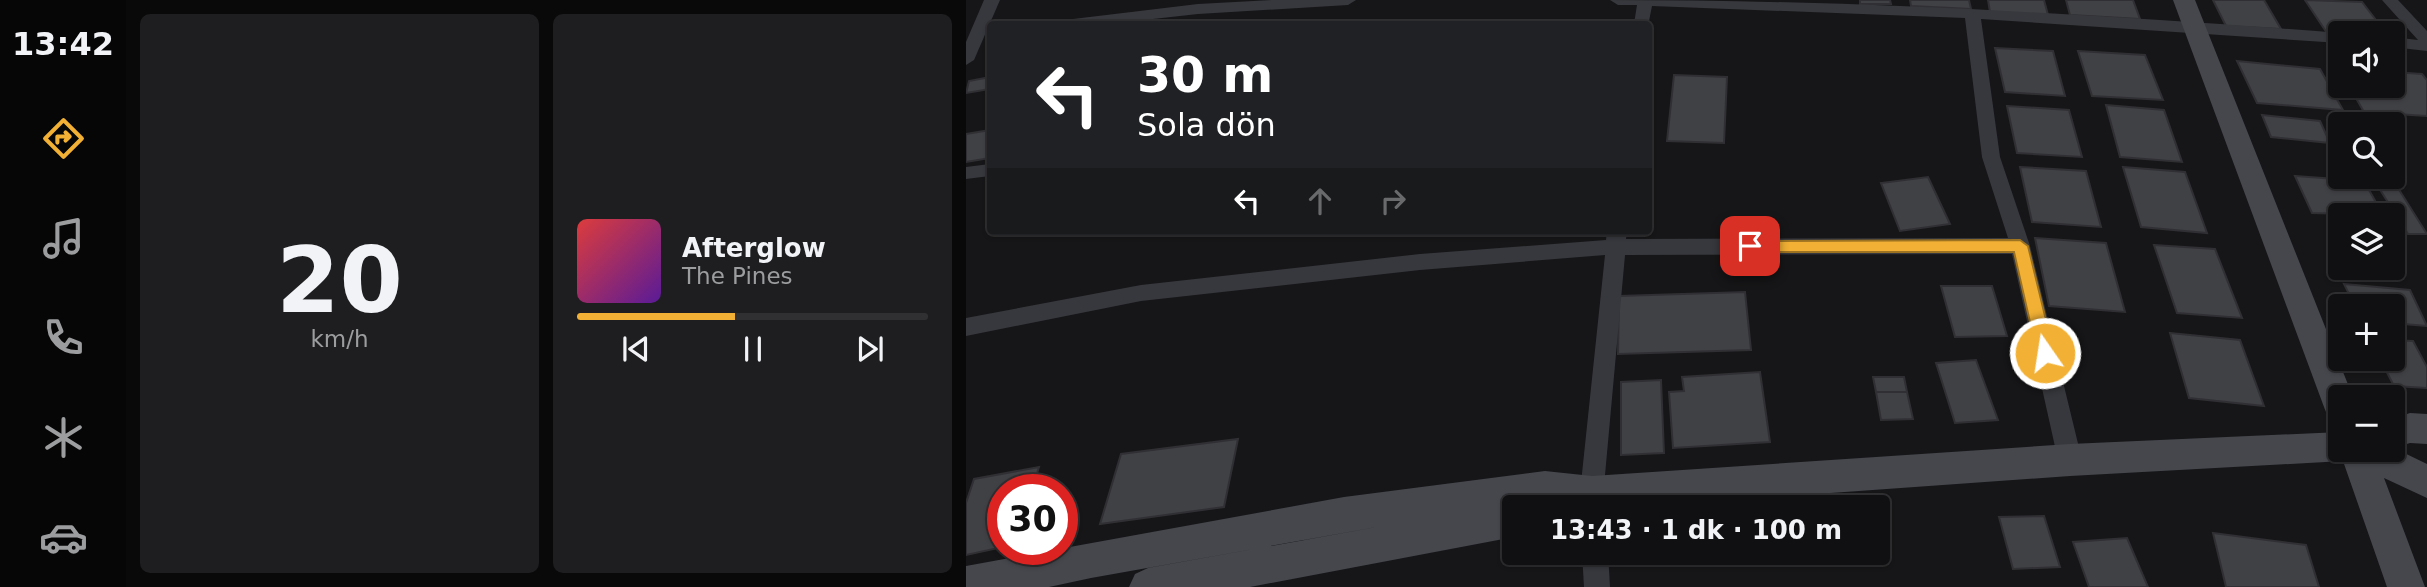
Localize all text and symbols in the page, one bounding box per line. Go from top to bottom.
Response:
map controls [2328,21,2405,462]
button: sound [2328,21,2405,98]
text: 13:42 [12,25,114,63]
text: 30 m [1137,47,1273,104]
icon: left [1022,49,1113,140]
text: Sola dön [1137,106,1276,144]
button: search [2328,112,2405,189]
icon: directions [39,114,88,163]
icon: left [1228,182,1266,220]
icon: ahead [1301,182,1339,220]
icon: right [1374,182,1412,220]
button: layers [2328,203,2405,280]
icon: music [39,214,88,263]
pin [1720,216,1780,276]
icon: arrive [1731,227,1769,265]
text: 20 [276,228,403,333]
text: Afterglow [682,233,826,263]
text: The Pines [682,263,793,289]
button: + [2328,294,2405,371]
icon: phone [39,313,88,362]
position arrow [2008,316,2082,390]
text: km/h [310,326,369,352]
icon: previous [617,330,655,368]
icon: pause [734,330,772,368]
icon: next [851,330,889,368]
button: − [2328,385,2405,462]
icon: climate [39,413,88,462]
speed limit sign: 30 [987,474,1078,565]
icon: car [39,513,88,562]
text: 13:43 · 1 dk · 100 m [1550,515,1842,545]

